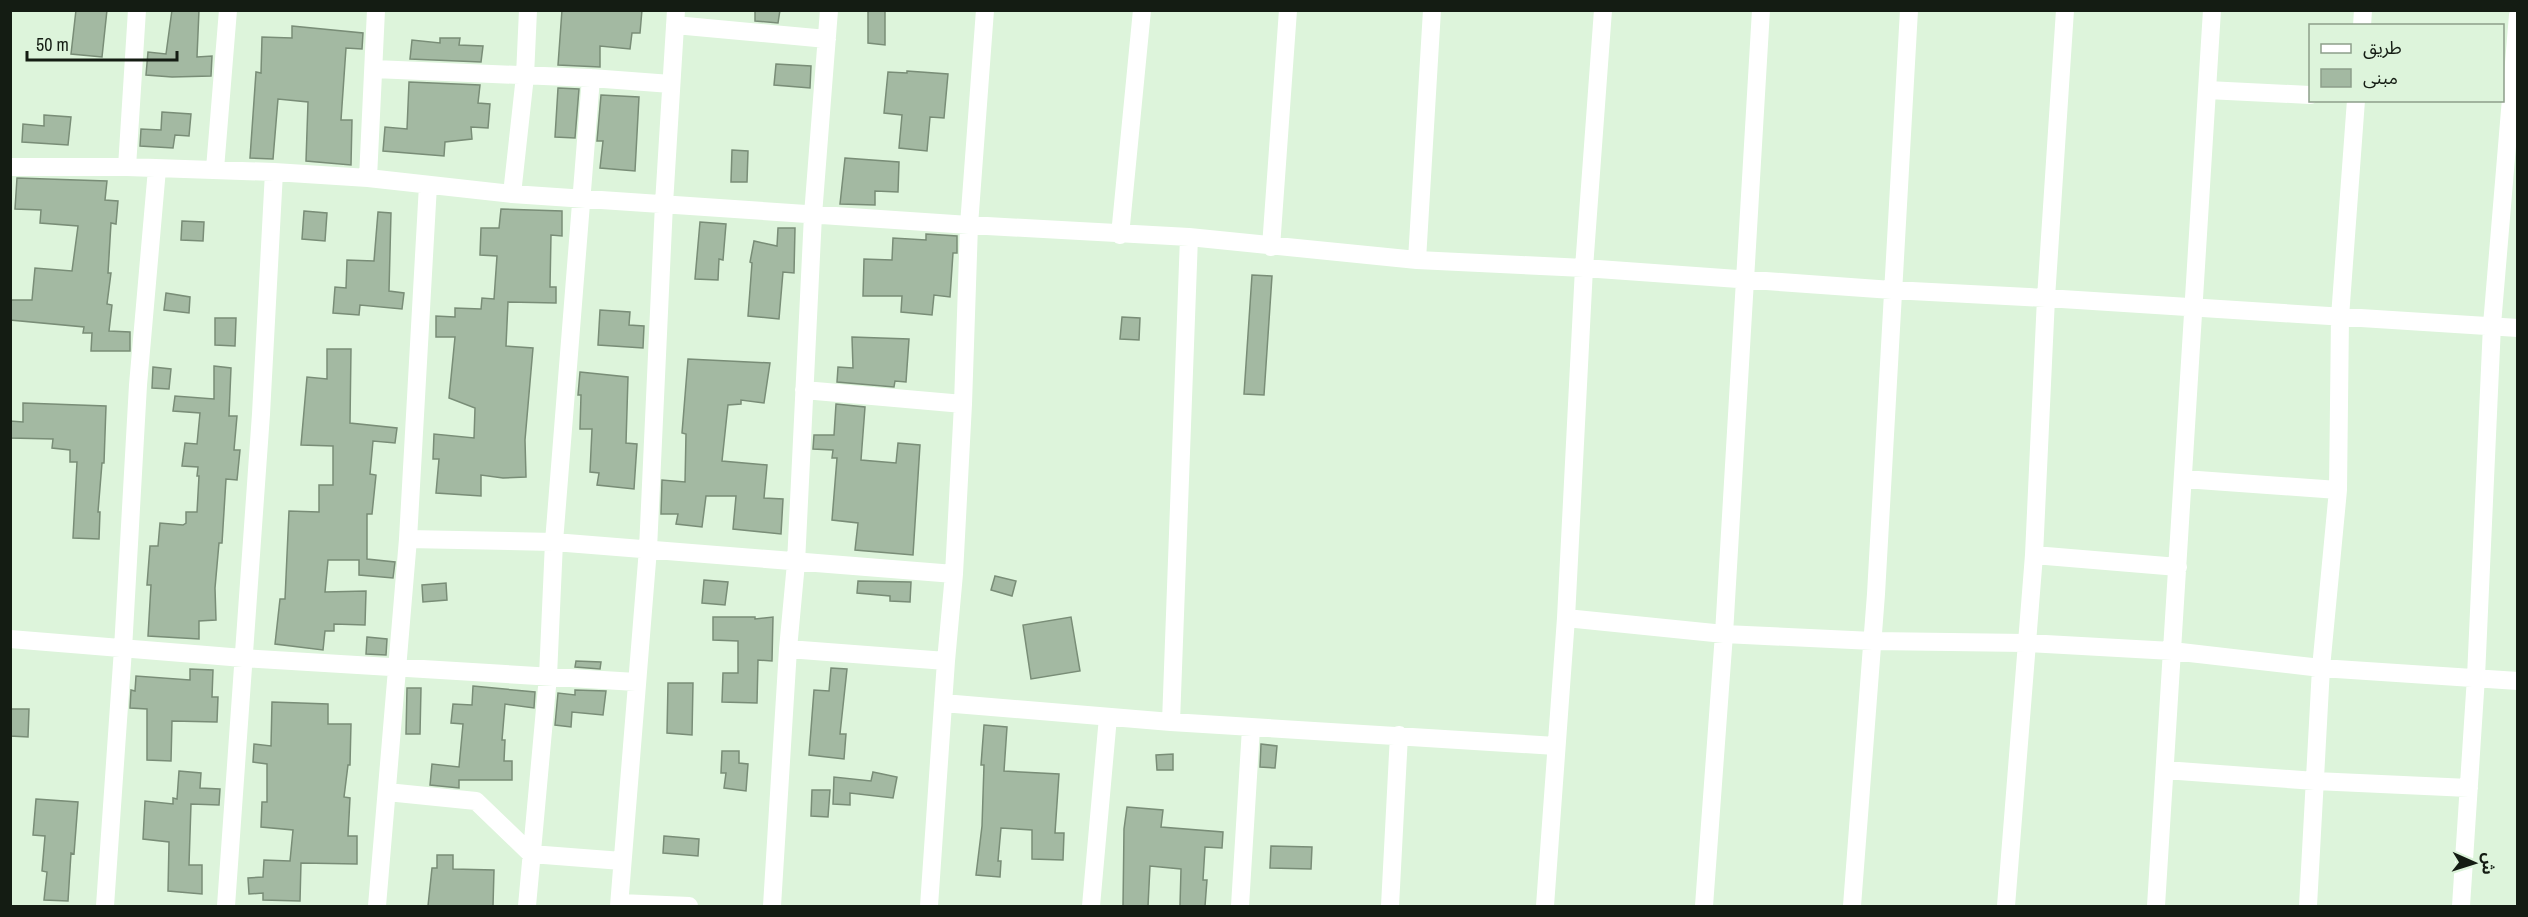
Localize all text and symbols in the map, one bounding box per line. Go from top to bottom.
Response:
scale bar [27,24,177,62]
legend [2309,24,2504,102]
text: 50 m [36,32,69,57]
text: طريق [2363,35,2402,60]
text: مبنى [2363,65,2398,90]
north arrow [2444,833,2504,893]
text: ش [2477,852,2501,875]

